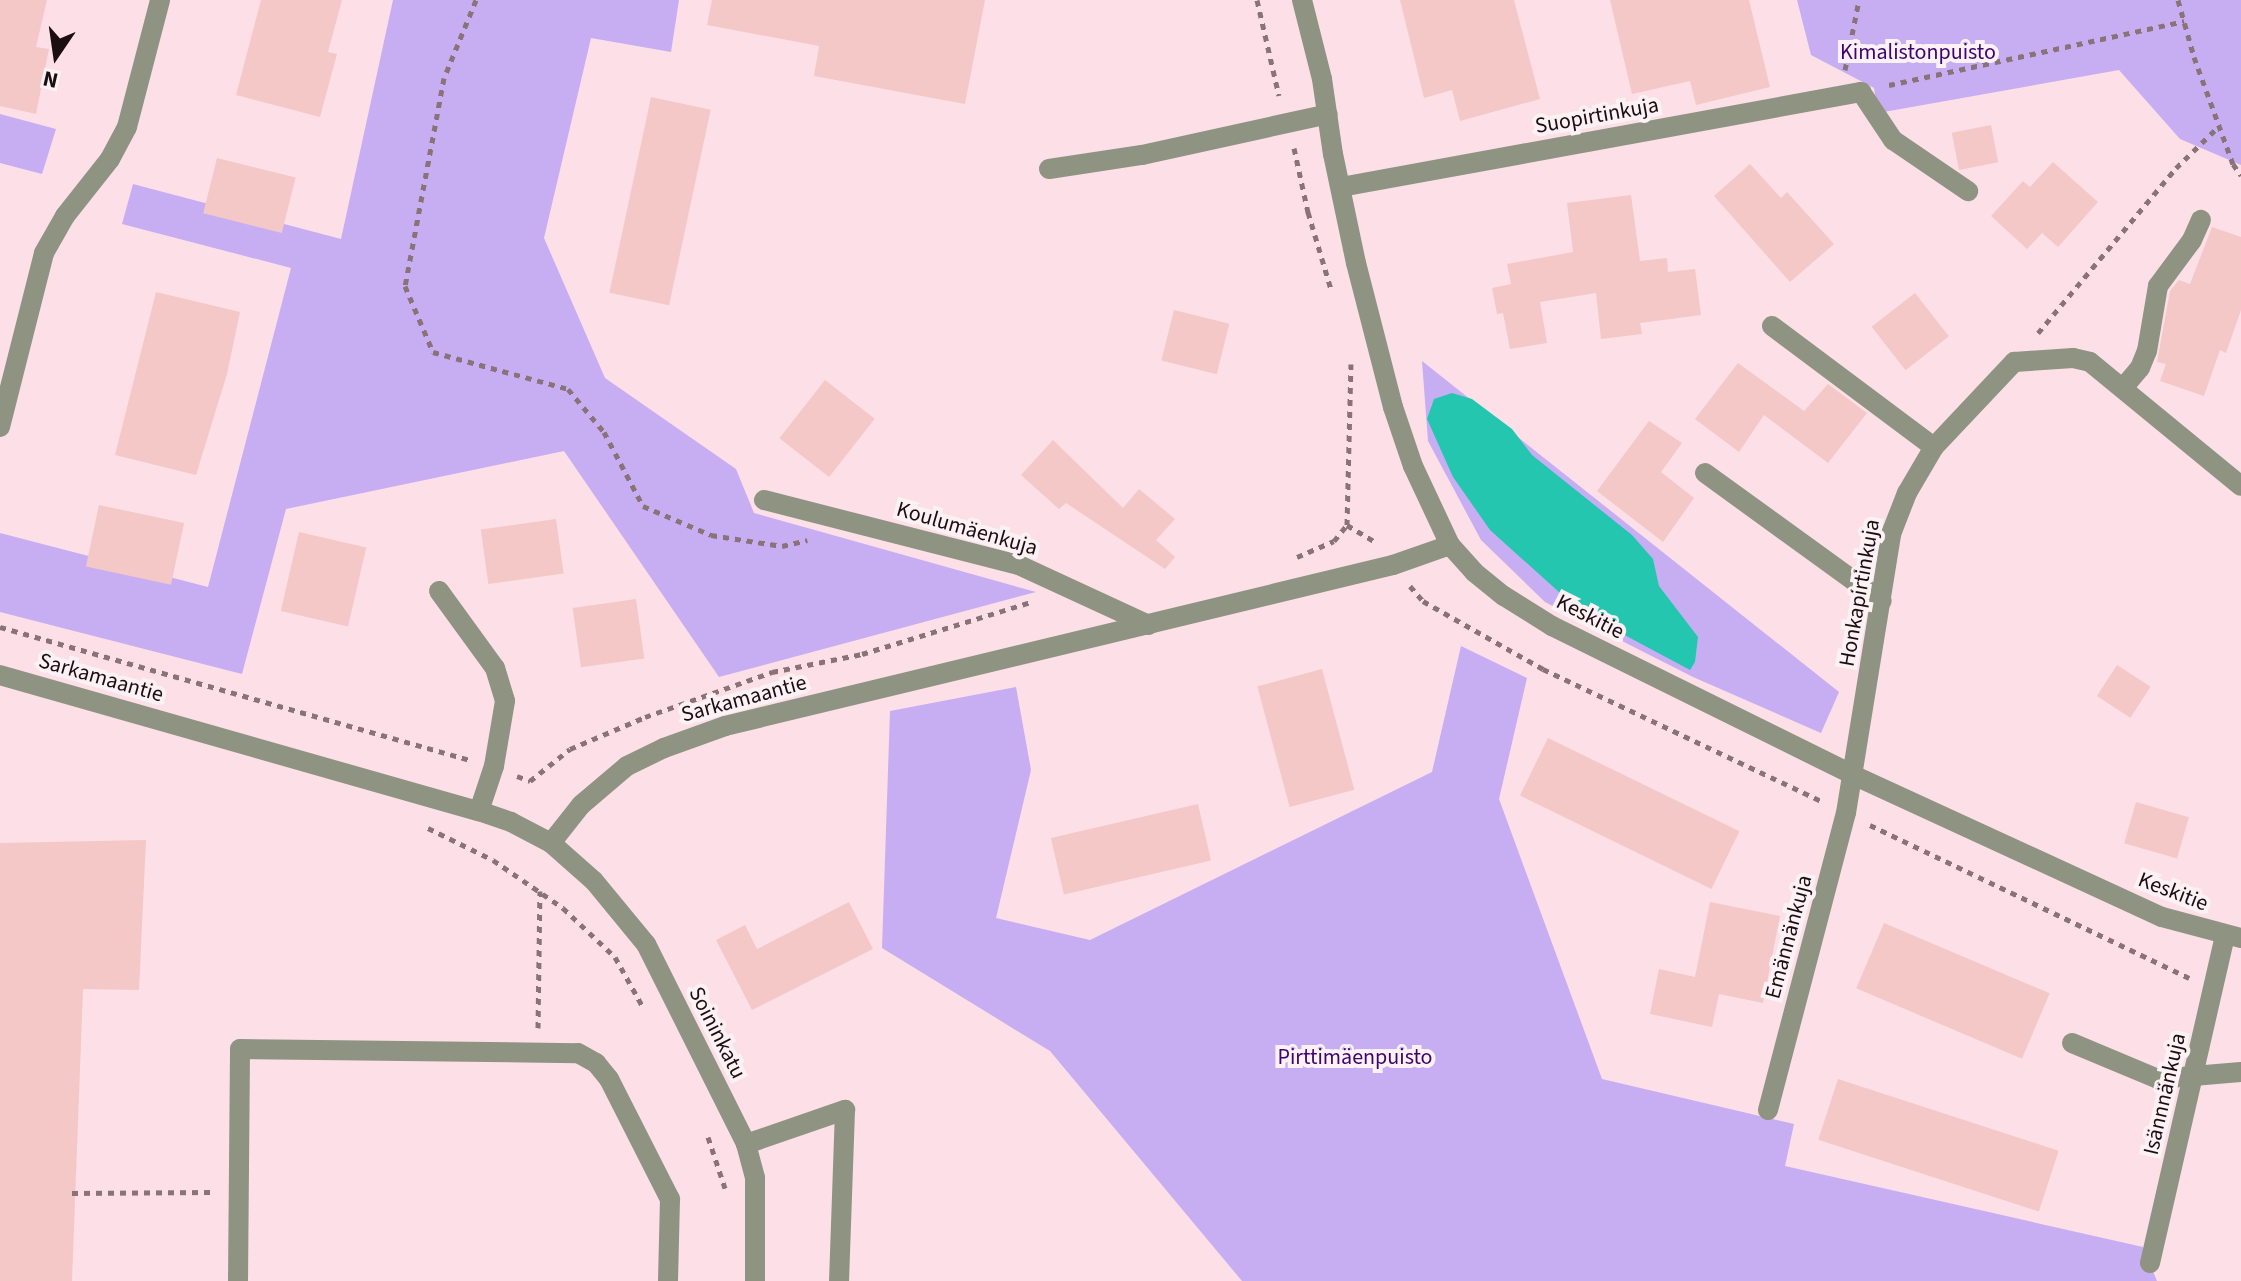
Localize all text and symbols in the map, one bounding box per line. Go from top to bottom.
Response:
north arrow [16,16,96,96]
park label: Kimalistonpuisto [1840,40,1996,66]
text: N [40,62,61,97]
street label: Suopirtinkuja [1533,92,1661,140]
street label: Koulumäenkuja [893,496,1041,562]
street label: Honkapirtinkuja [1834,517,1886,669]
street label: Keskitie [1552,589,1628,645]
street label: Sarkamaantie [36,648,166,708]
street label: Sarkamaantie [679,670,809,728]
street label: Keskitie [2134,867,2212,917]
street label: Emännänkuja [1760,872,1818,1002]
street label: Soininkatu [683,983,751,1083]
street label: Isännnänkuja [2138,1030,2192,1158]
park label: Pirttimäenpuisto [1277,1045,1433,1071]

